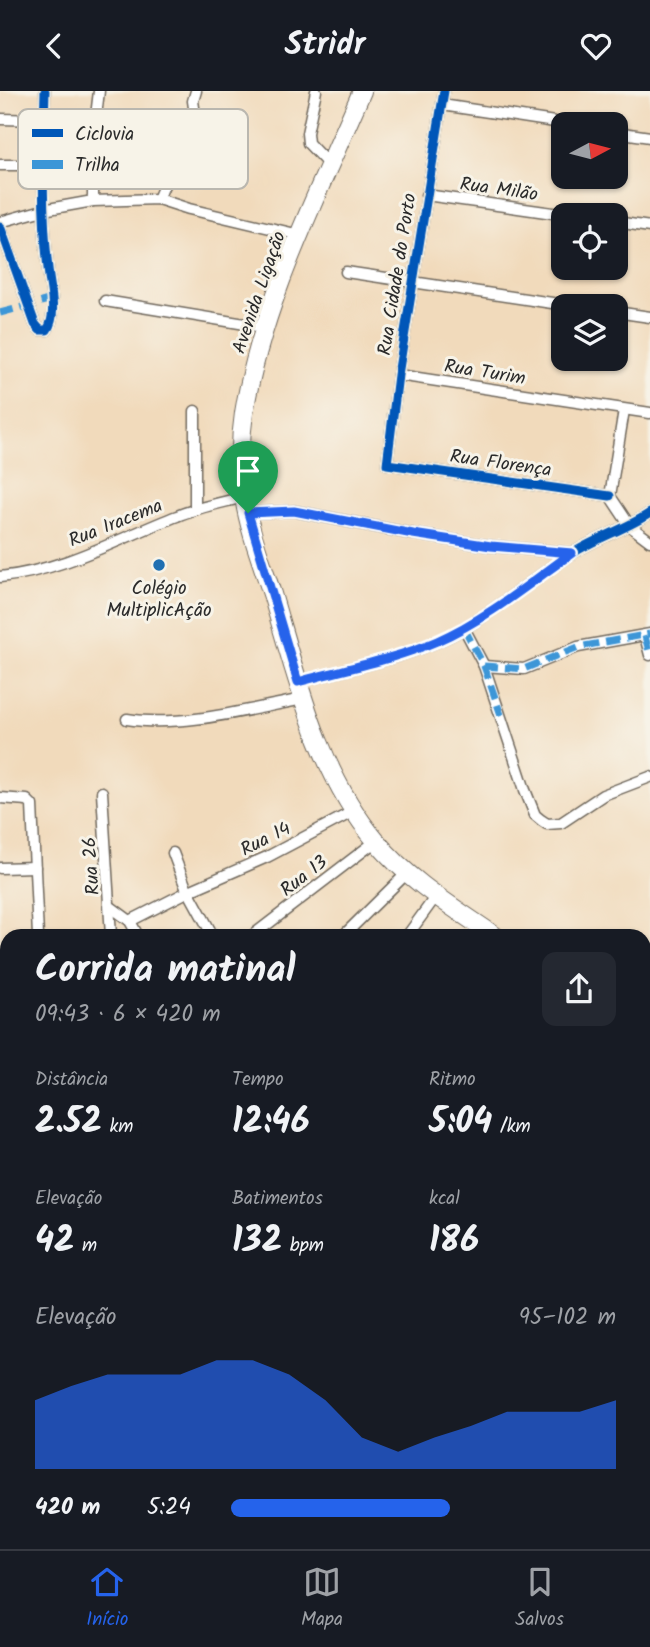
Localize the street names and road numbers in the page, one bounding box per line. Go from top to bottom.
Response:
street label: Rua Milão [458,170,540,210]
street label: Rua Cidade do Porto [370,191,426,357]
street label: Avenida Ligação [225,227,295,358]
street label: Rua Turim [442,352,528,394]
street label: Rua Florença [448,442,553,486]
street label: Rua Iracema [64,491,167,556]
street label: Rua 14 [235,814,296,865]
street label: Rua 26 [75,836,109,896]
street label: Rua 13 [274,848,335,905]

